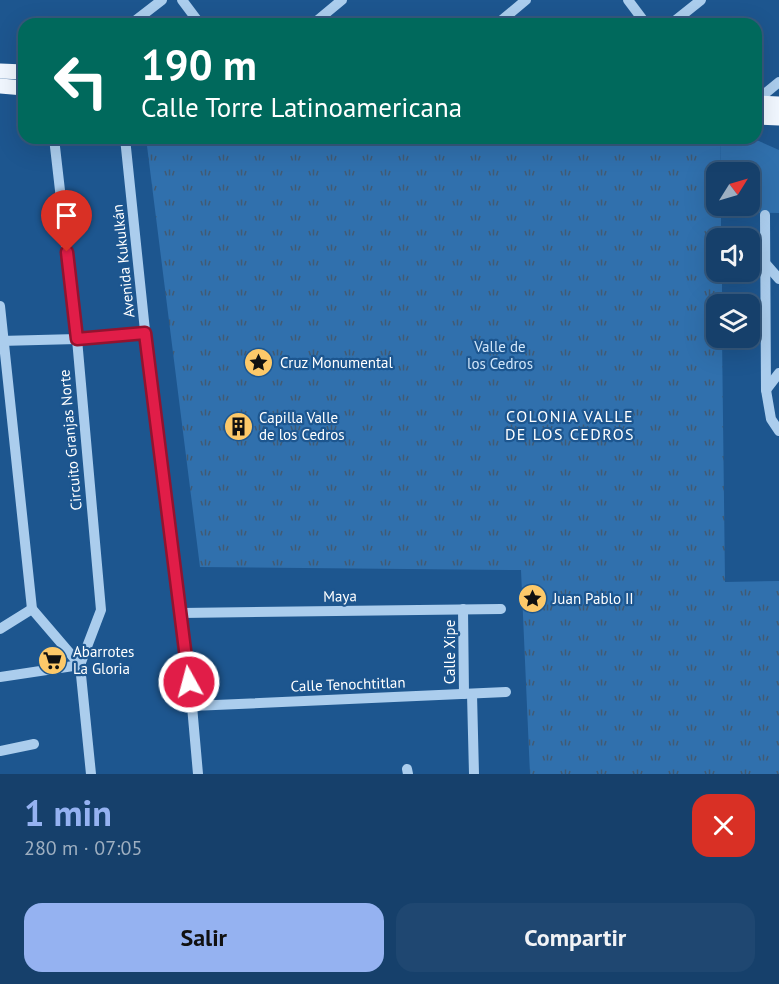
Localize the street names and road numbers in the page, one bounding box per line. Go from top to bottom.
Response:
street label: Avenida Kukulkán [108,203,138,319]
street label: Circuito Granjas Norte [54,369,86,511]
street label: Maya [323,586,357,606]
street label: Calle Xipe [440,620,459,684]
street label: Calle Tenochtitlan [290,672,406,696]

